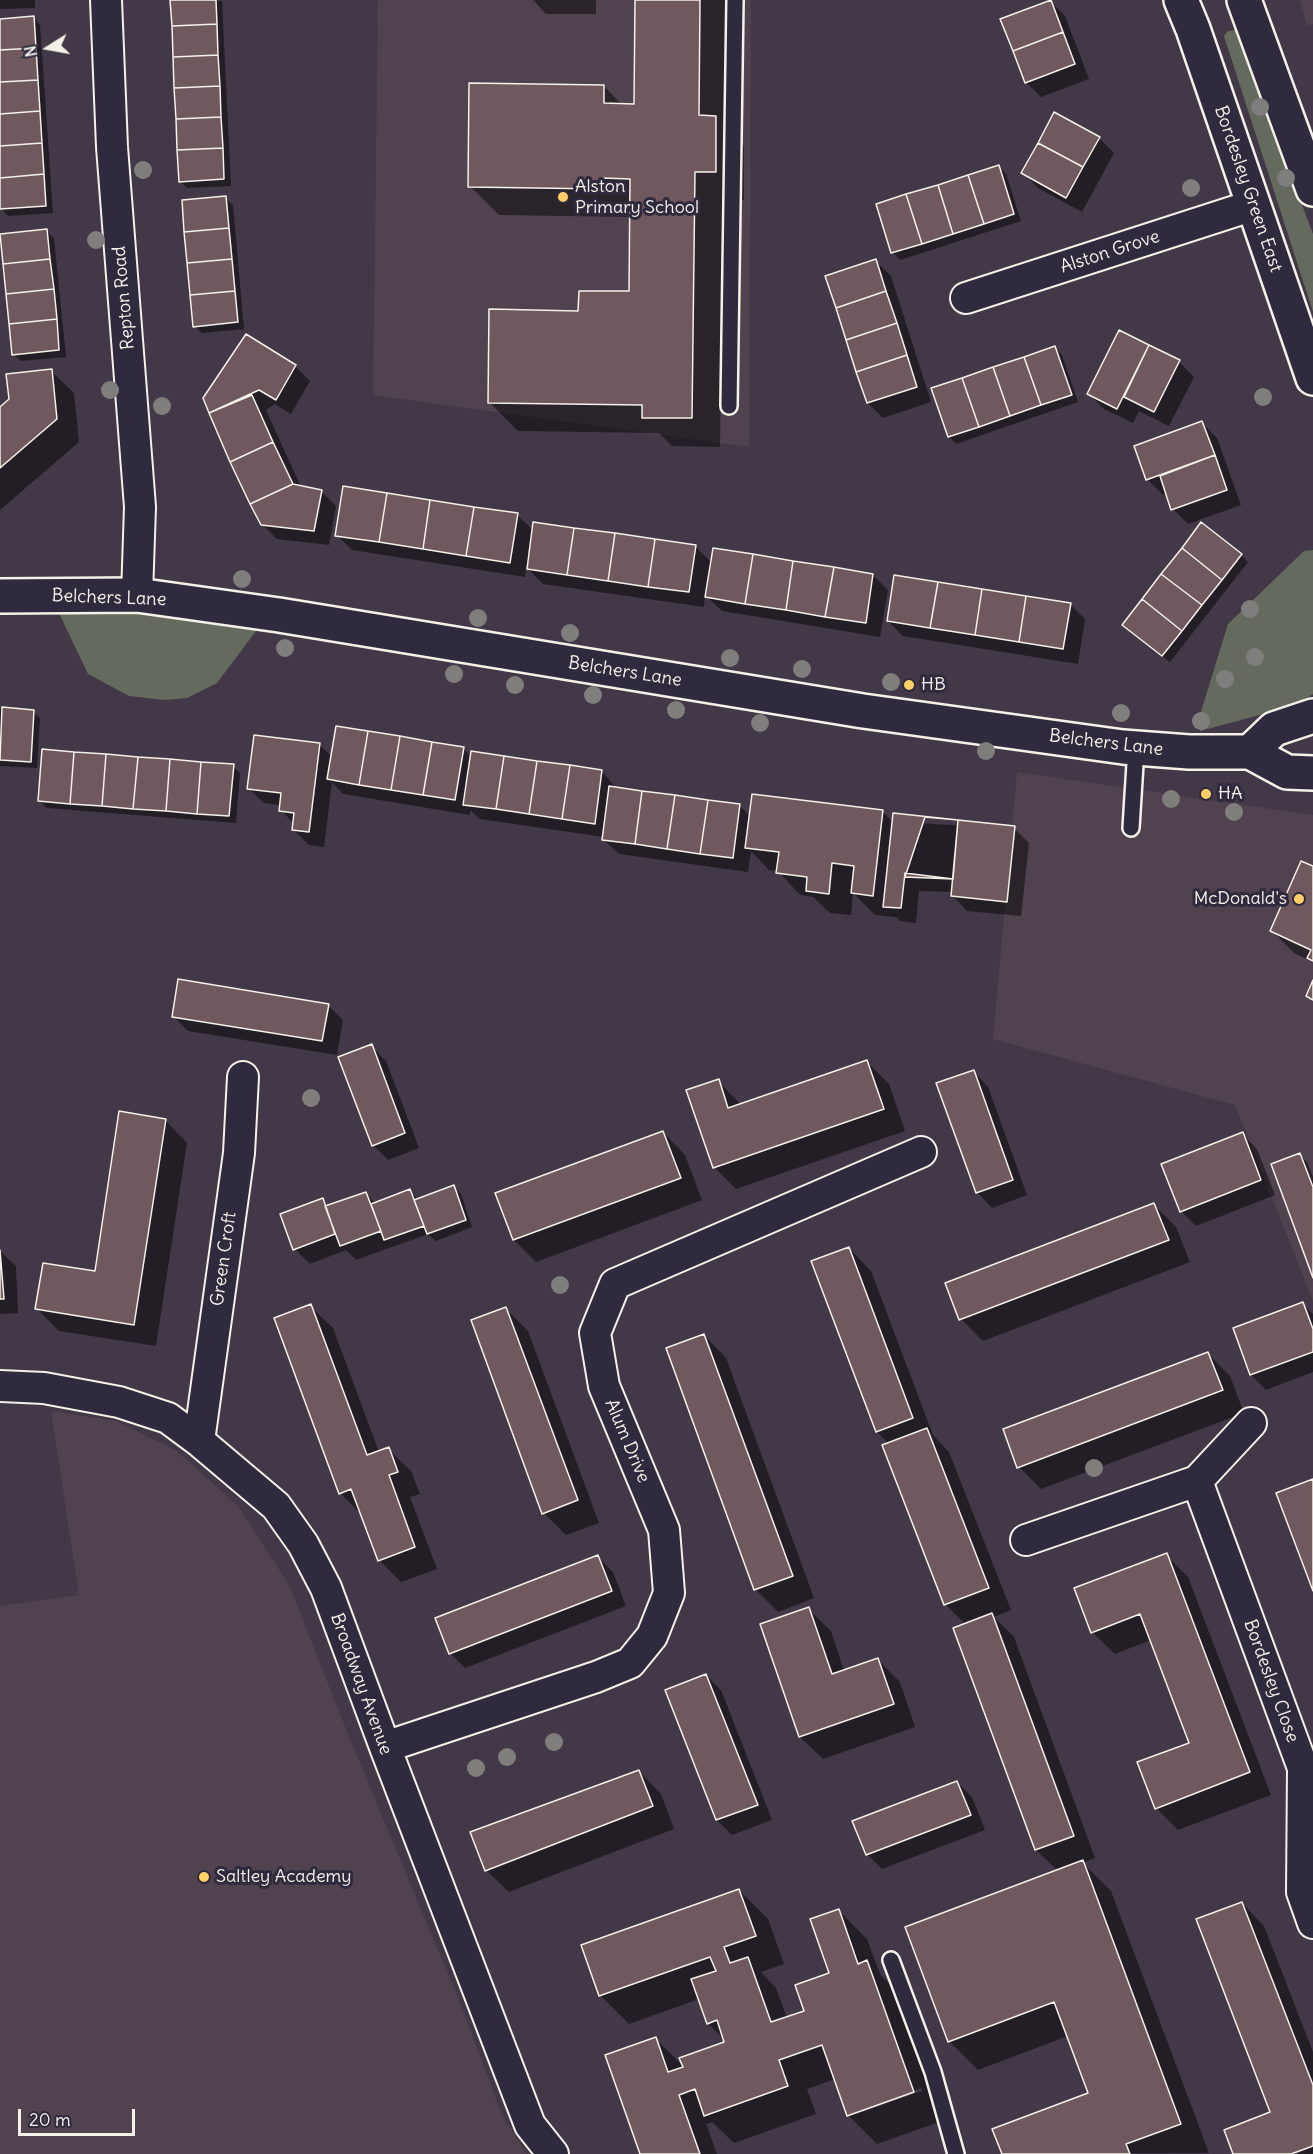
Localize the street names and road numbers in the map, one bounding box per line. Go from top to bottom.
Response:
street label: Bordesley Green East [1209,103,1287,275]
street label: Alston Grove [1057,226,1163,278]
street label: Repton Road [109,245,139,351]
street label: Belchers Lane [51,585,167,611]
street label: Belchers Lane [567,652,683,692]
street label: Belchers Lane [1048,725,1164,761]
street label: Green Croft [207,1211,241,1307]
street label: Alum Drive [600,1396,654,1486]
street label: Broadway Avenue [325,1610,397,1758]
street label: Bordesley Close [1239,1616,1303,1746]

